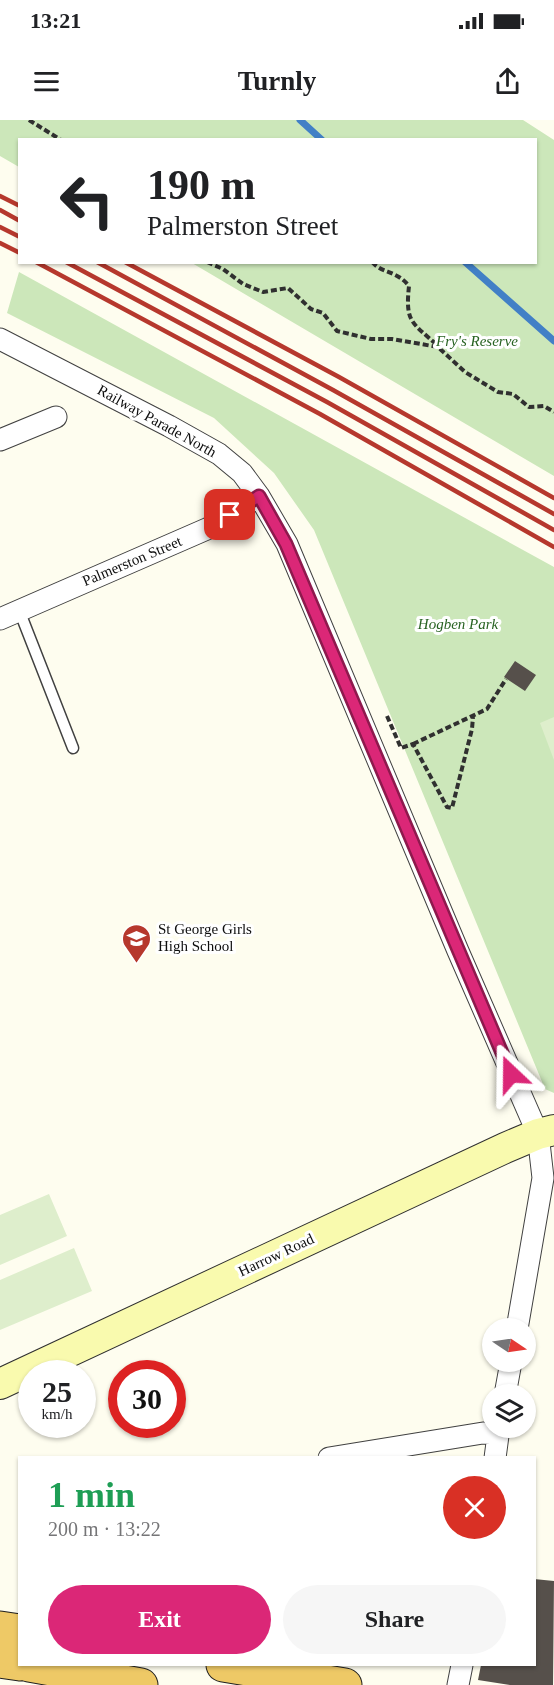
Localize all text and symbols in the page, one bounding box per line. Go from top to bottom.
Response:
text: 13:21 [30,8,81,33]
icon: menu [30,65,63,98]
icon: share [491,65,524,98]
text: Turnly [238,66,316,96]
icon: left [48,162,126,240]
text: 190 m [147,162,256,208]
text: Palmerston Street [147,211,338,241]
park label: Fry's Reserve [435,333,518,349]
street label: Railway Parade North [95,382,220,461]
pin [204,489,255,540]
icon: arrive [213,498,246,531]
street label: Palmerston Street [80,533,185,589]
park label: Hogben Park [417,616,499,632]
place label: St George Girls High School [158,921,252,954]
school or university icon: St George Girls High School [121,922,153,964]
position arrow [479,1042,543,1106]
street label: Harrow Road [236,1230,317,1279]
north arrow [482,1318,536,1372]
map controls [482,1318,536,1438]
speed limit sign: 30 [108,1360,186,1438]
text: 25 [42,1375,72,1408]
button: layers [482,1384,536,1438]
text: km/h [42,1406,72,1422]
text: 1 min [48,1475,135,1515]
button: close [443,1476,506,1539]
text: 200 m · 13:22 [48,1518,161,1540]
button: Exit [48,1585,271,1654]
button: Share [283,1585,506,1654]

